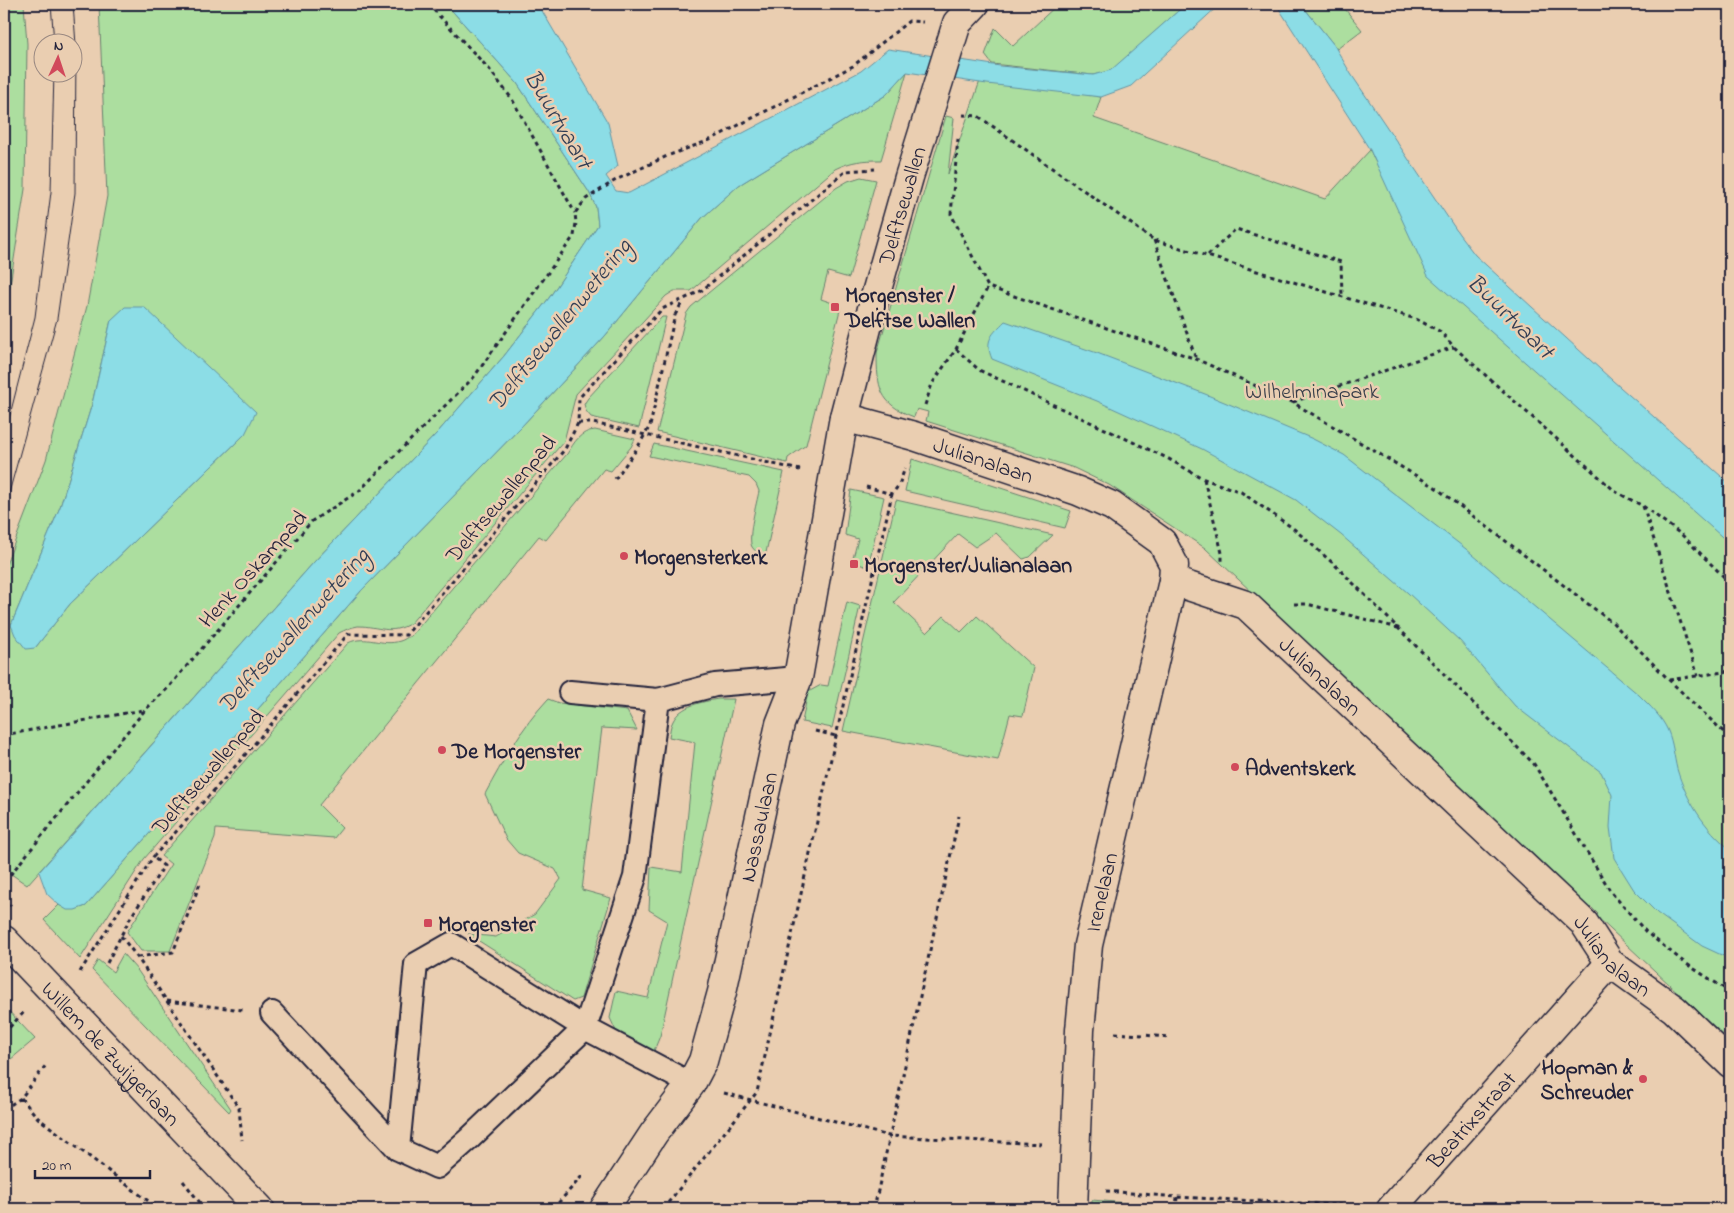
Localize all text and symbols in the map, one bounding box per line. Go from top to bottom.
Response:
north arrow [32,32,82,82]
text: N [53,36,64,57]
water label: Buurtvaart [514,64,601,178]
street label: Delftsewallen [872,143,937,270]
water label: Delftsewallenwetering [480,231,642,419]
water label: Buurtvaart [1458,267,1562,370]
place label: Morgenster / Delftse Wallen [844,281,975,338]
marker: Morgenster / Delftse Wallen [829,301,841,313]
park label: Wilhelminapark [1245,377,1379,409]
street label: Delftsewallenpad [439,429,565,572]
street label: Julianalaan [928,431,1037,494]
street label: Henk Oskampad [192,504,316,636]
water label: Delftsewallenwetering [211,540,380,722]
place label: Morgensterkerk [634,543,769,576]
marker: Morgensterkerk [618,550,630,562]
place label: Morgenster/Julianalaan [864,551,1072,584]
marker: Morgenster/Julianalaan [848,558,860,570]
street label: Julianalaan [1270,630,1368,725]
street label: Delftsewallenpad [145,703,273,844]
place label: De Morgenster [451,737,582,770]
marker: De Morgenster [436,744,448,756]
place label: Adventskerk [1245,754,1357,786]
marker: Adventskerk [1229,761,1241,773]
street label: Nassaulaan [733,769,788,885]
street label: Irenelaan [1079,850,1128,936]
street label: Julianalaan [1565,908,1657,1006]
place label: Morgenster [438,910,537,943]
marker: Morgenster [422,917,434,929]
street label: Willem de Zwijgerlaan [32,975,186,1135]
place label: Hopman & Schreuder [1540,1053,1634,1110]
street label: Beatrixstraat [1420,1065,1526,1178]
marker: Hopman & Schreuder [1637,1073,1649,1085]
scale bar [35,1148,150,1180]
text: 20 m [42,1155,72,1177]

